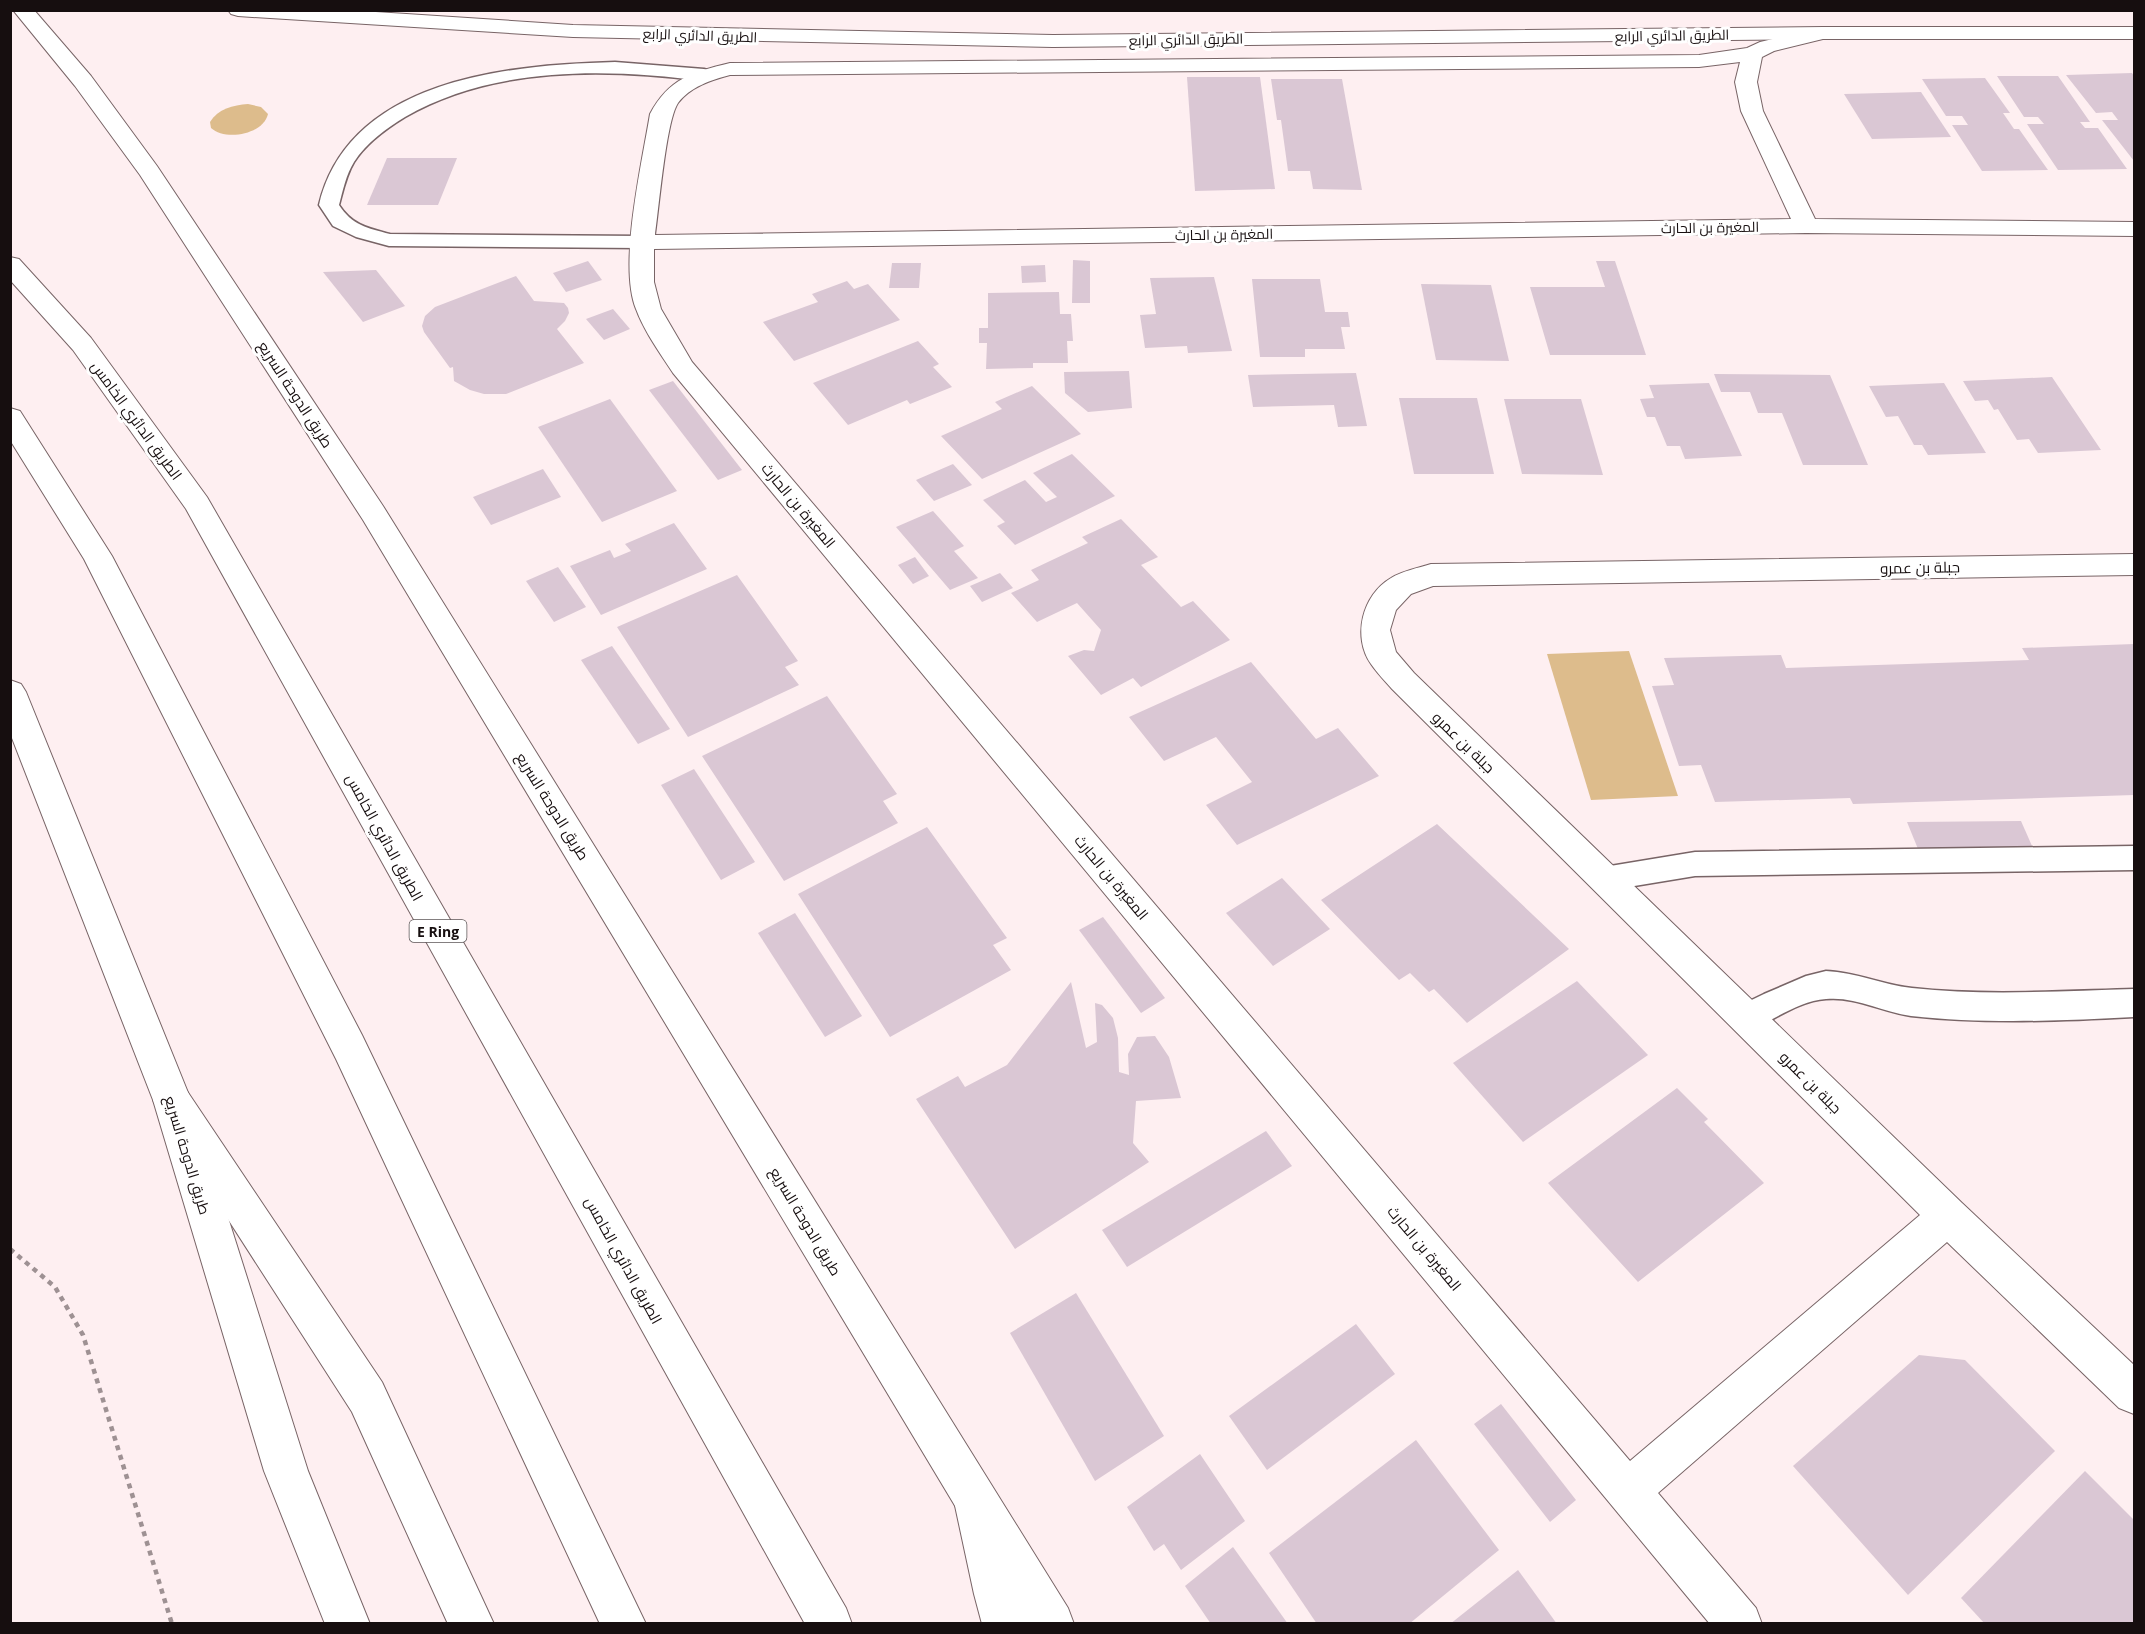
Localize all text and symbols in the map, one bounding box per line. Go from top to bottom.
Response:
street label: الطريق الدائري الرابع [642,24,758,49]
street label: الطريق الدائري الرابع [1615,25,1729,48]
street label: الطريق الدائري الرابع [1129,29,1243,52]
street label: المغيرة بن الحارث [1661,217,1759,237]
street label: المغيرة بن الحارث [1175,224,1273,244]
street label: طريق الدوحة السريع [252,337,338,452]
street label: الطريق الدائري الخامس [85,356,187,485]
street label: المغيرة بن الحارث [757,458,840,552]
street label: جبلة بن عمرو [1880,556,1960,579]
street label: جبلة بن عمرو [1428,707,1500,778]
street label: طريق الدوحة السريع [510,748,594,865]
street label: الطريق الدائري الخامس [339,770,428,906]
street label: المغيرة بن الحارث [1070,830,1153,924]
road number: E Ring [410,920,466,942]
street label: جبلة بن عمرو [1775,1047,1846,1118]
street label: طريق الدوحة السريع [158,1093,216,1218]
street label: طريق الدوحة السريع [764,1163,846,1280]
street label: الطريق الدائري الخامس [578,1193,667,1329]
street label: المغيرة بن الحارث [1383,1201,1466,1295]

